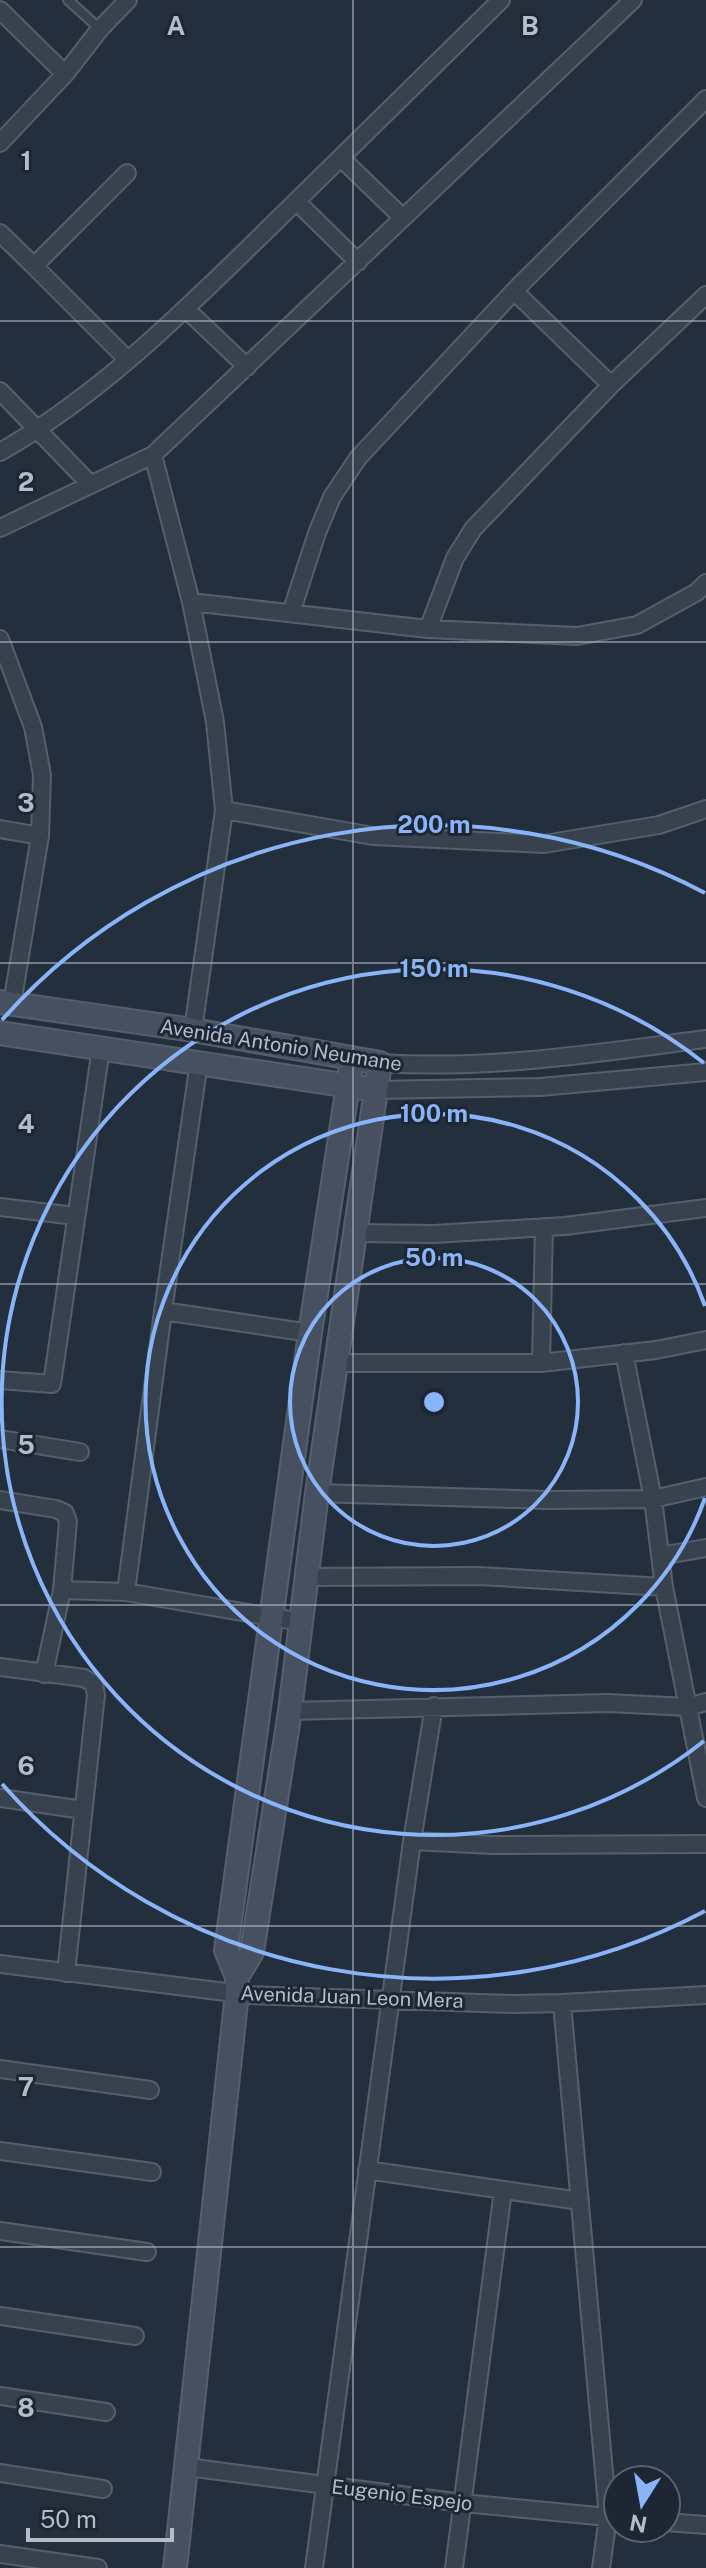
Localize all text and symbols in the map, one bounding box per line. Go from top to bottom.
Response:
text: A [167,10,186,41]
text: B [521,10,539,41]
text: 1 [20,145,32,176]
text: 2 [18,466,34,497]
text: 3 [17,787,35,818]
text: 200 m [397,810,471,838]
text: 150 m [400,954,468,982]
street label: Avenida Antonio Neumane [158,1014,404,1076]
text: 100 m [400,1099,468,1127]
text: 4 [17,1108,35,1139]
text: 50 m [405,1243,463,1271]
centre of rings [420,1388,448,1416]
text: 5 [17,1429,35,1460]
text: 6 [17,1750,35,1781]
street label: Avenida Juan Leon Mera [240,1981,464,2013]
text: 7 [18,2071,34,2102]
text: 8 [17,2392,35,2423]
north arrow [602,2464,682,2544]
street label: Eugenio Espejo [330,2474,474,2516]
scale bar [28,2492,172,2542]
text: 50 m [40,2505,97,2533]
text: N [627,2509,649,2538]

